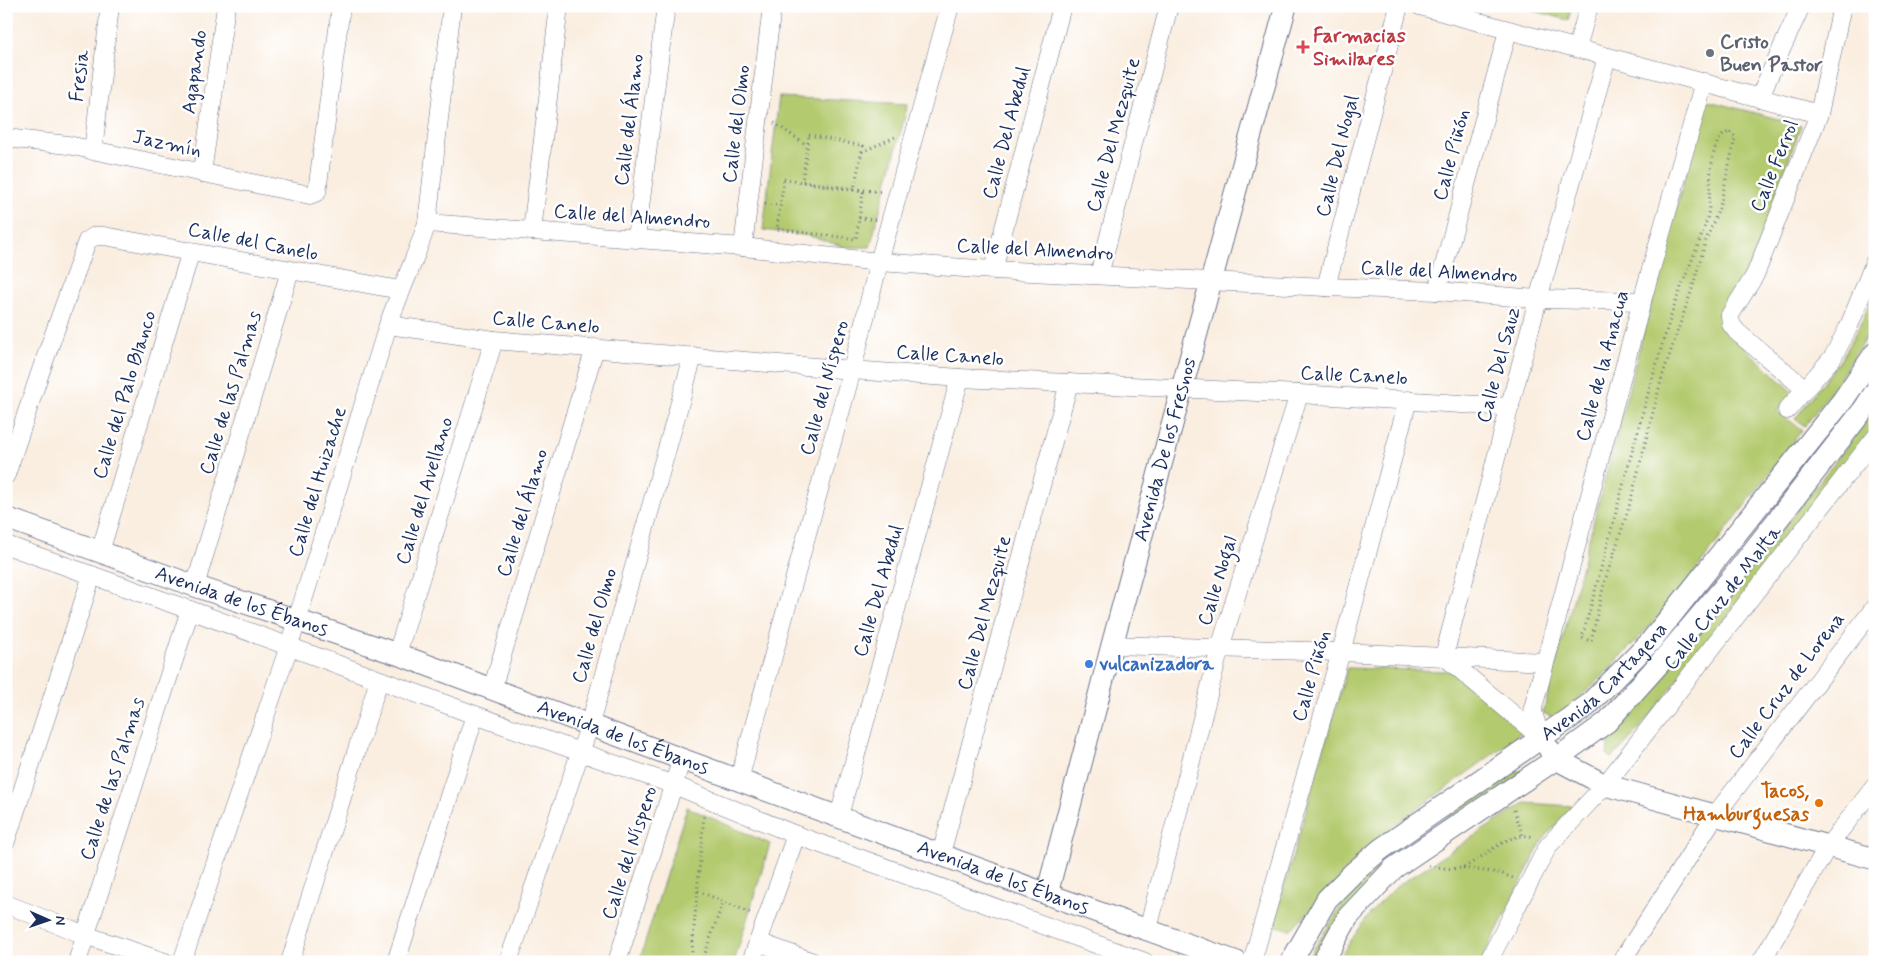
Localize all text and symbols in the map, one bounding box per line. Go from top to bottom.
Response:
place label: Farmacias Similares [1313,23,1406,73]
street label: Agapando [176,28,214,116]
place label: Cristo Buen Pastor [1720,29,1823,79]
marker: Farmacias Similares [1297,41,1309,53]
marker: Cristo Buen Pastor [1704,47,1716,59]
street label: Fresia [63,48,97,103]
street label: Calle del Álamo [609,52,651,188]
street label: Calle Del Mezquite [1080,54,1148,215]
street label: Calle del Olmo [716,63,758,185]
street label: Calle Del Abedul [976,64,1038,202]
street label: Calle Del Nogal [1310,92,1366,220]
street label: Calle Piñón [1427,106,1477,204]
street label: Calle Ferrol [1744,116,1806,216]
street label: Jazmín [130,124,204,164]
street label: Calle del Almendro [553,198,711,236]
street label: Calle del Canelo [186,216,320,268]
street label: Calle del Almendro [956,232,1114,268]
street label: Calle del Almendro [1360,254,1518,290]
street label: Calle de la Anacua [1570,287,1636,445]
street label: Calle Del Sauz [1471,304,1527,426]
street label: Calle Canelo [491,305,601,341]
street label: Calle del Palo Blanco [87,307,163,483]
street label: Calle de las Palmas [193,308,269,478]
street label: Calle del Níspero [794,317,856,459]
street label: Calle Canelo [895,339,1005,373]
street label: Avenida De los Fresnos [1127,354,1203,545]
street label: Calle Canelo [1299,360,1409,392]
street label: Calle del Huizache [282,403,354,561]
street label: Calle del Avellano [390,414,460,568]
street label: Calle del Álamo [491,446,555,580]
street label: Calle Cruz de Malta [1658,519,1789,676]
street label: Calle Del Abedul [847,522,911,660]
street label: Calle Del Mezquite [951,532,1019,693]
street label: Calle Nogal [1192,533,1246,630]
street label: Avenida de los Ébanos [151,559,332,643]
street label: Calle del Olmo [566,565,624,687]
street label: Calle Cruz de Lorena [1723,607,1851,765]
street label: Avenida Cartagena [1535,617,1674,748]
street label: Calle Piñón [1286,627,1338,725]
place label: vulcanizadora [1099,651,1215,678]
marker: vulcanizadora [1083,658,1095,670]
street label: Avenida de los Ébanos [533,693,713,782]
street label: Calle de las Palmas [74,694,152,864]
place label: Tacos, Hamburguesas [1683,778,1810,830]
street label: Calle del Níspero [596,783,664,923]
marker: Tacos, Hamburguesas [1813,797,1825,809]
street label: Avenida de los Ébanos [913,834,1093,921]
north arrow [22,896,72,946]
text: N [51,915,69,925]

